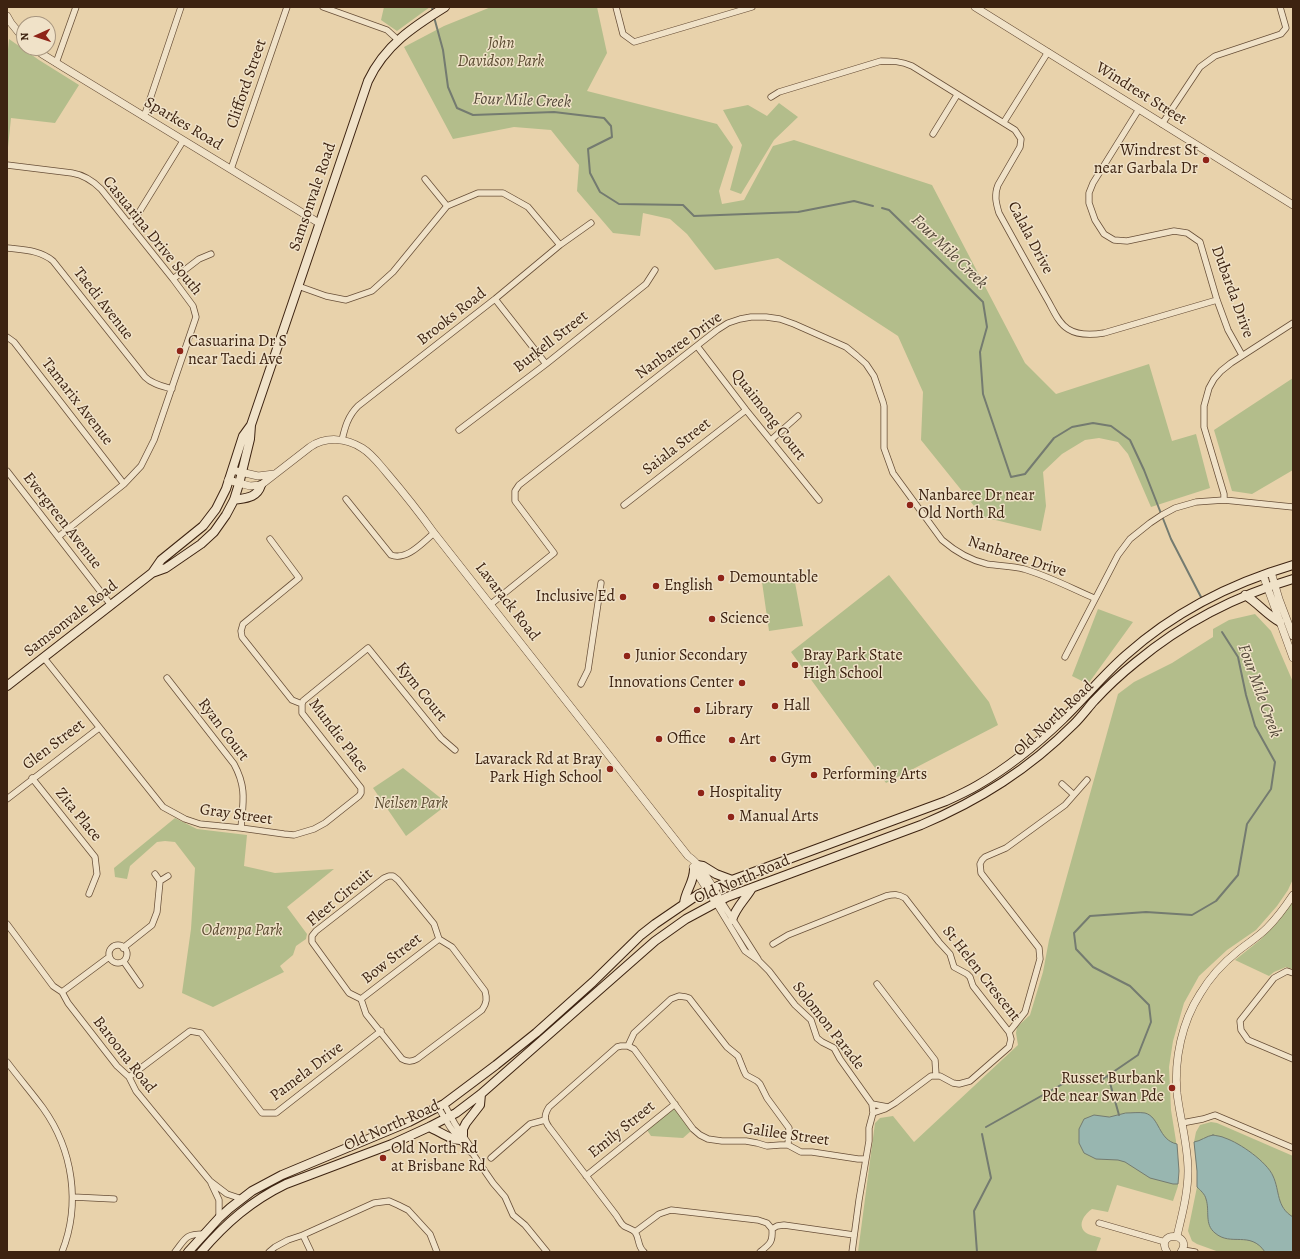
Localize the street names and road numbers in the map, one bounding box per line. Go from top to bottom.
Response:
street label: Clifford Street [223,37,271,131]
street label: Windrest Street [1092,58,1190,130]
street label: Sparkes Road [140,93,226,155]
street label: Samsonvale Road [285,140,341,254]
street label: Casuarina Drive South [98,173,206,299]
street label: Calala Drive [1003,198,1057,278]
street label: Dubarda Drive [1206,243,1258,341]
street label: Taedi Avenue [69,264,137,344]
street label: Brooks Road [414,284,490,350]
street label: Burkell Street [510,307,592,377]
street label: Nanbaree Drive [632,308,726,384]
street label: Tamarix Avenue [37,355,117,449]
street label: Quaimong Court [726,365,810,465]
street label: Saiala Street [639,414,715,480]
street label: Evergreen Avenue [18,469,106,573]
street label: Nanbaree Drive [965,532,1069,582]
street label: Lavarack Road [470,559,544,645]
street label: Samsonvale Road [20,576,122,662]
street label: Kym Court [391,658,451,726]
street label: Old North Road [1010,677,1098,761]
street label: Ryan Court [193,695,253,765]
street label: Mundie Place [304,695,372,777]
street label: Glen Street [19,715,89,775]
street label: Zita Place [51,784,105,846]
street label: Gray Street [198,800,274,830]
street label: Old North Road [691,851,793,909]
street label: Fleet Circuit [303,865,377,931]
street label: St Helen Crescent [938,922,1024,1026]
street label: Bow Street [358,930,426,988]
street label: Solomon Parade [788,978,868,1074]
street label: Baroona Road [88,1013,160,1097]
street label: Pamela Drive [267,1038,347,1106]
street label: Old North Road [341,1096,443,1156]
street label: Emily Street [585,1097,659,1163]
street label: Galilee Street [742,1119,830,1151]

